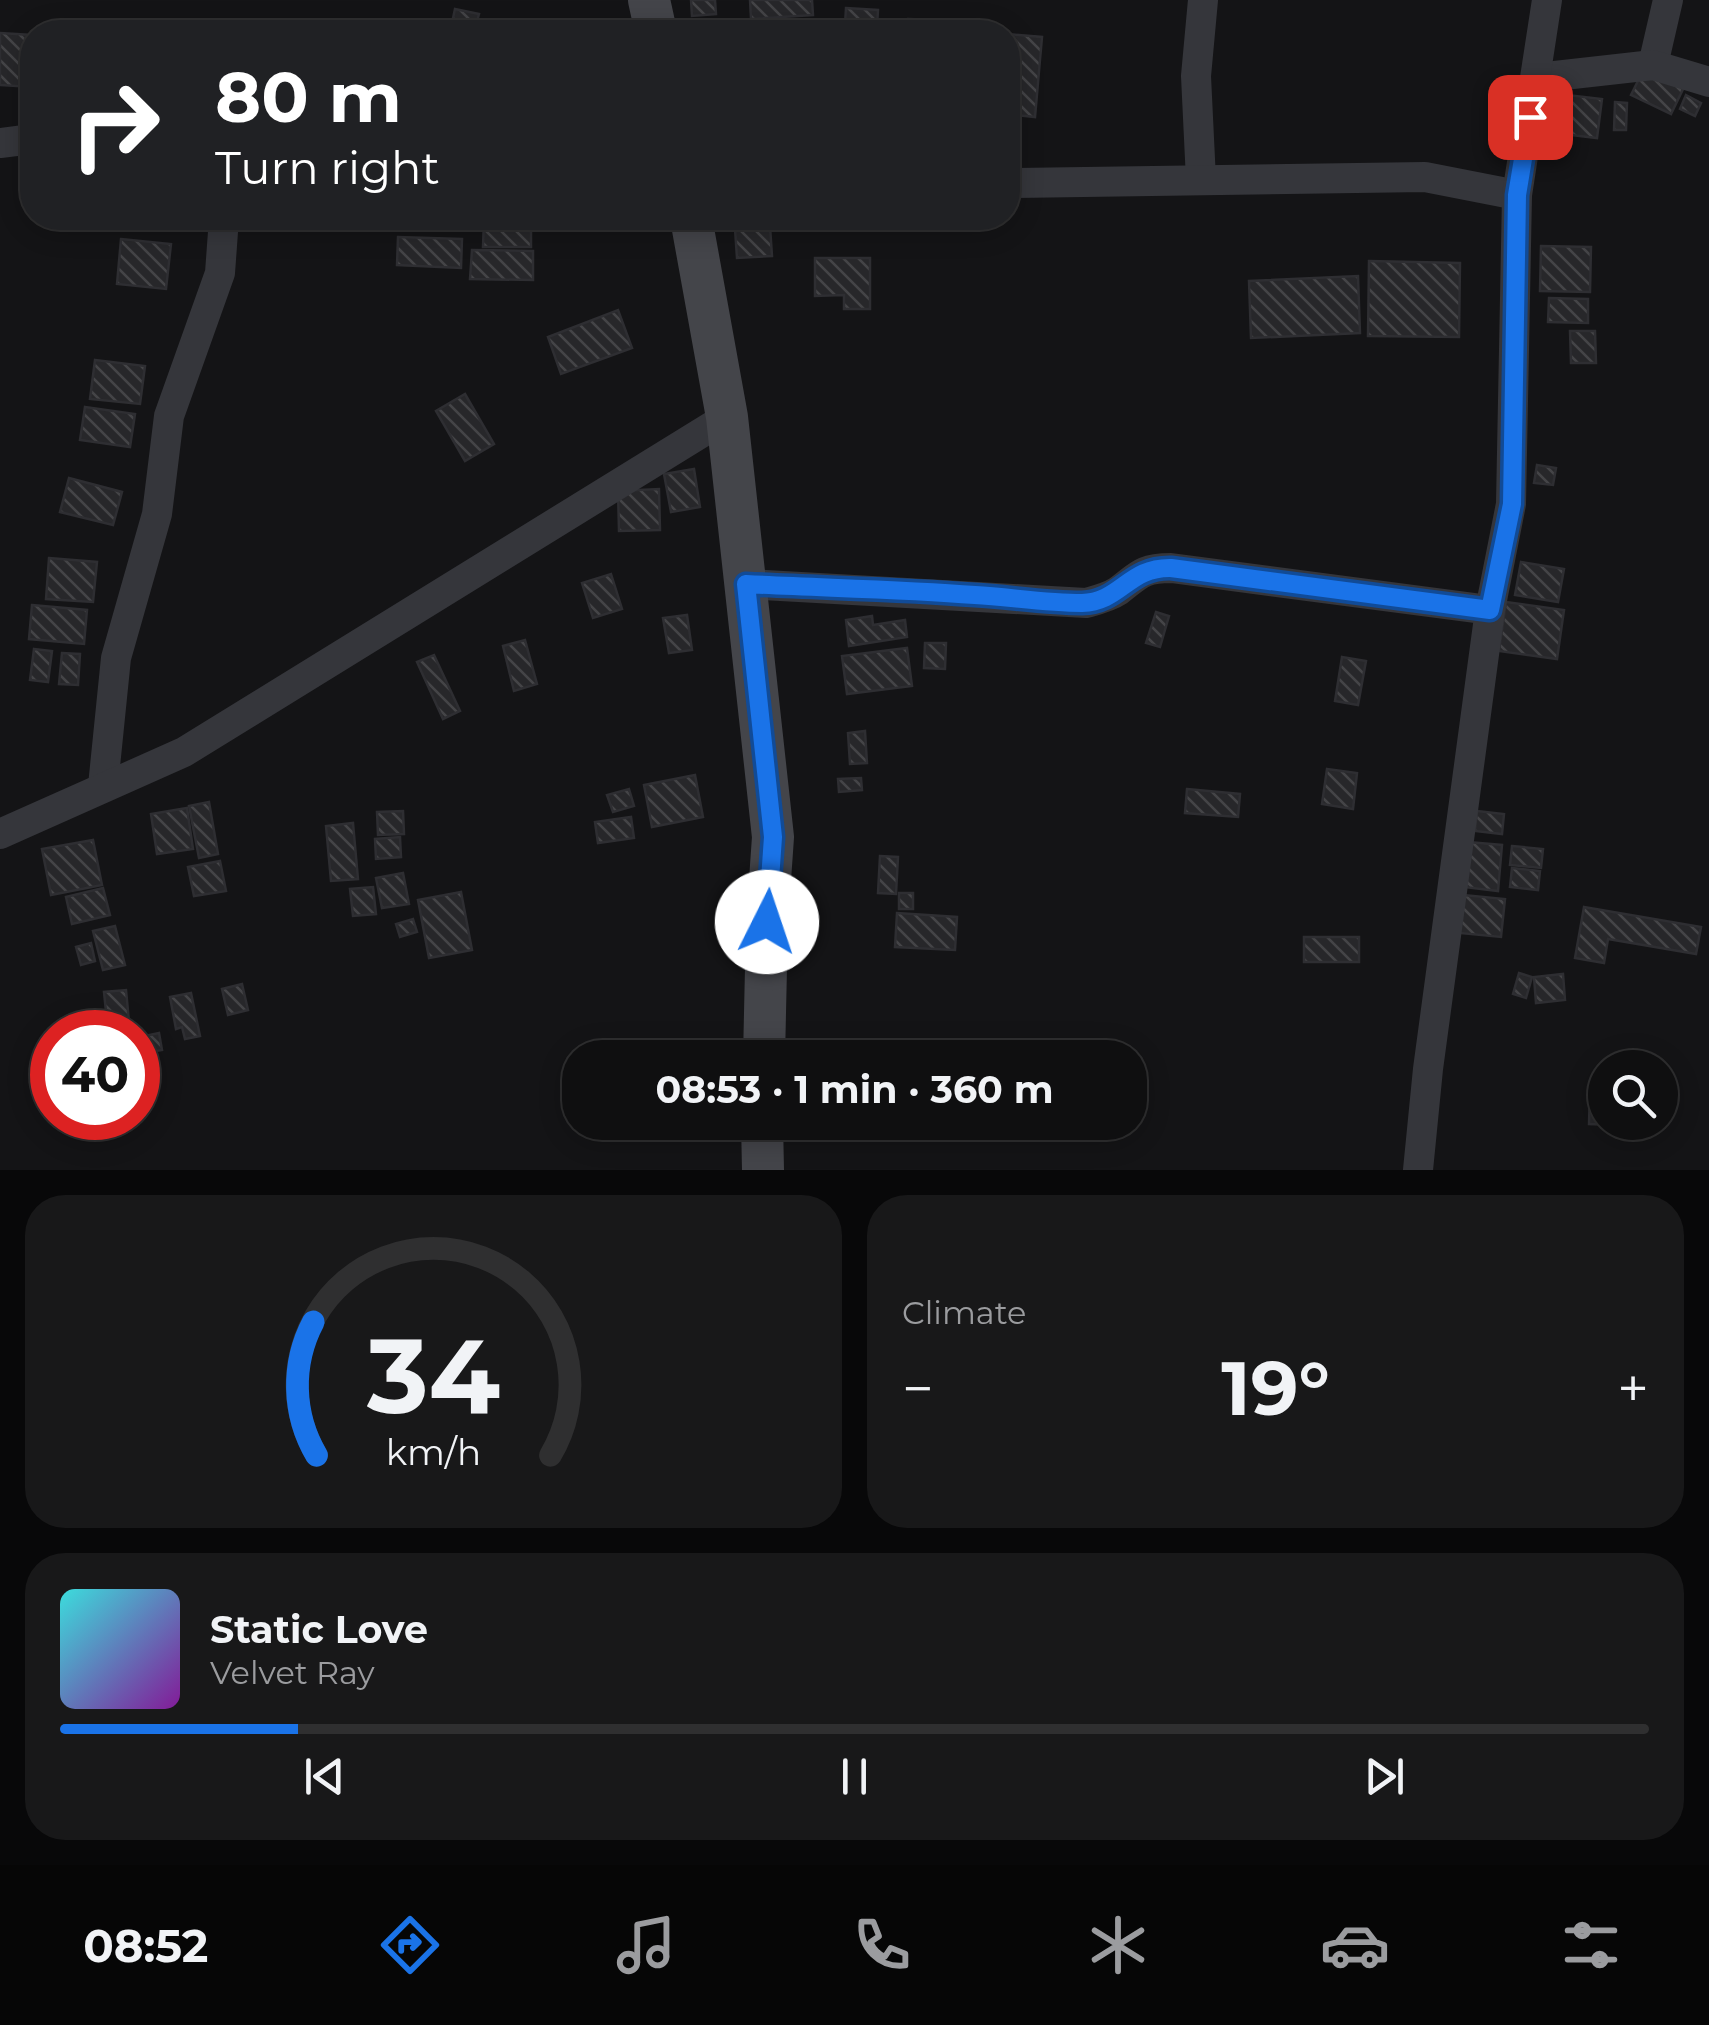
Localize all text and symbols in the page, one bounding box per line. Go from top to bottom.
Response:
text: 80 m [215,54,402,140]
icon: right [50,60,180,190]
pin [1488,75,1573,160]
icon: arrive [1503,90,1558,145]
text: Turn right [215,140,440,195]
position arrow [715,870,819,974]
speed limit sign: 40 [30,1010,160,1140]
map controls [1588,1050,1678,1140]
button: search [1588,1050,1678,1140]
text: 08:53 · 1 min · 360 m [655,1066,1054,1113]
text: Climate [902,1293,1026,1332]
text: 34 [366,1312,500,1439]
text: 19° [1221,1342,1330,1434]
text: − [902,1355,934,1422]
text: + [1617,1355,1649,1422]
text: km/h [386,1430,481,1474]
text: Static Love [210,1606,428,1653]
text: Velvet Ray [210,1653,375,1692]
icon: previous [297,1749,352,1804]
icon: pause [827,1749,882,1804]
icon: next [1357,1749,1412,1804]
icon: directions [375,1910,445,1980]
icon: music [611,1910,681,1980]
icon: phone [847,1910,917,1980]
icon: climate [1083,1910,1153,1980]
icon: car [1320,1910,1390,1980]
icon: filters [1556,1910,1626,1980]
text: 08:52 [83,1918,208,1973]

